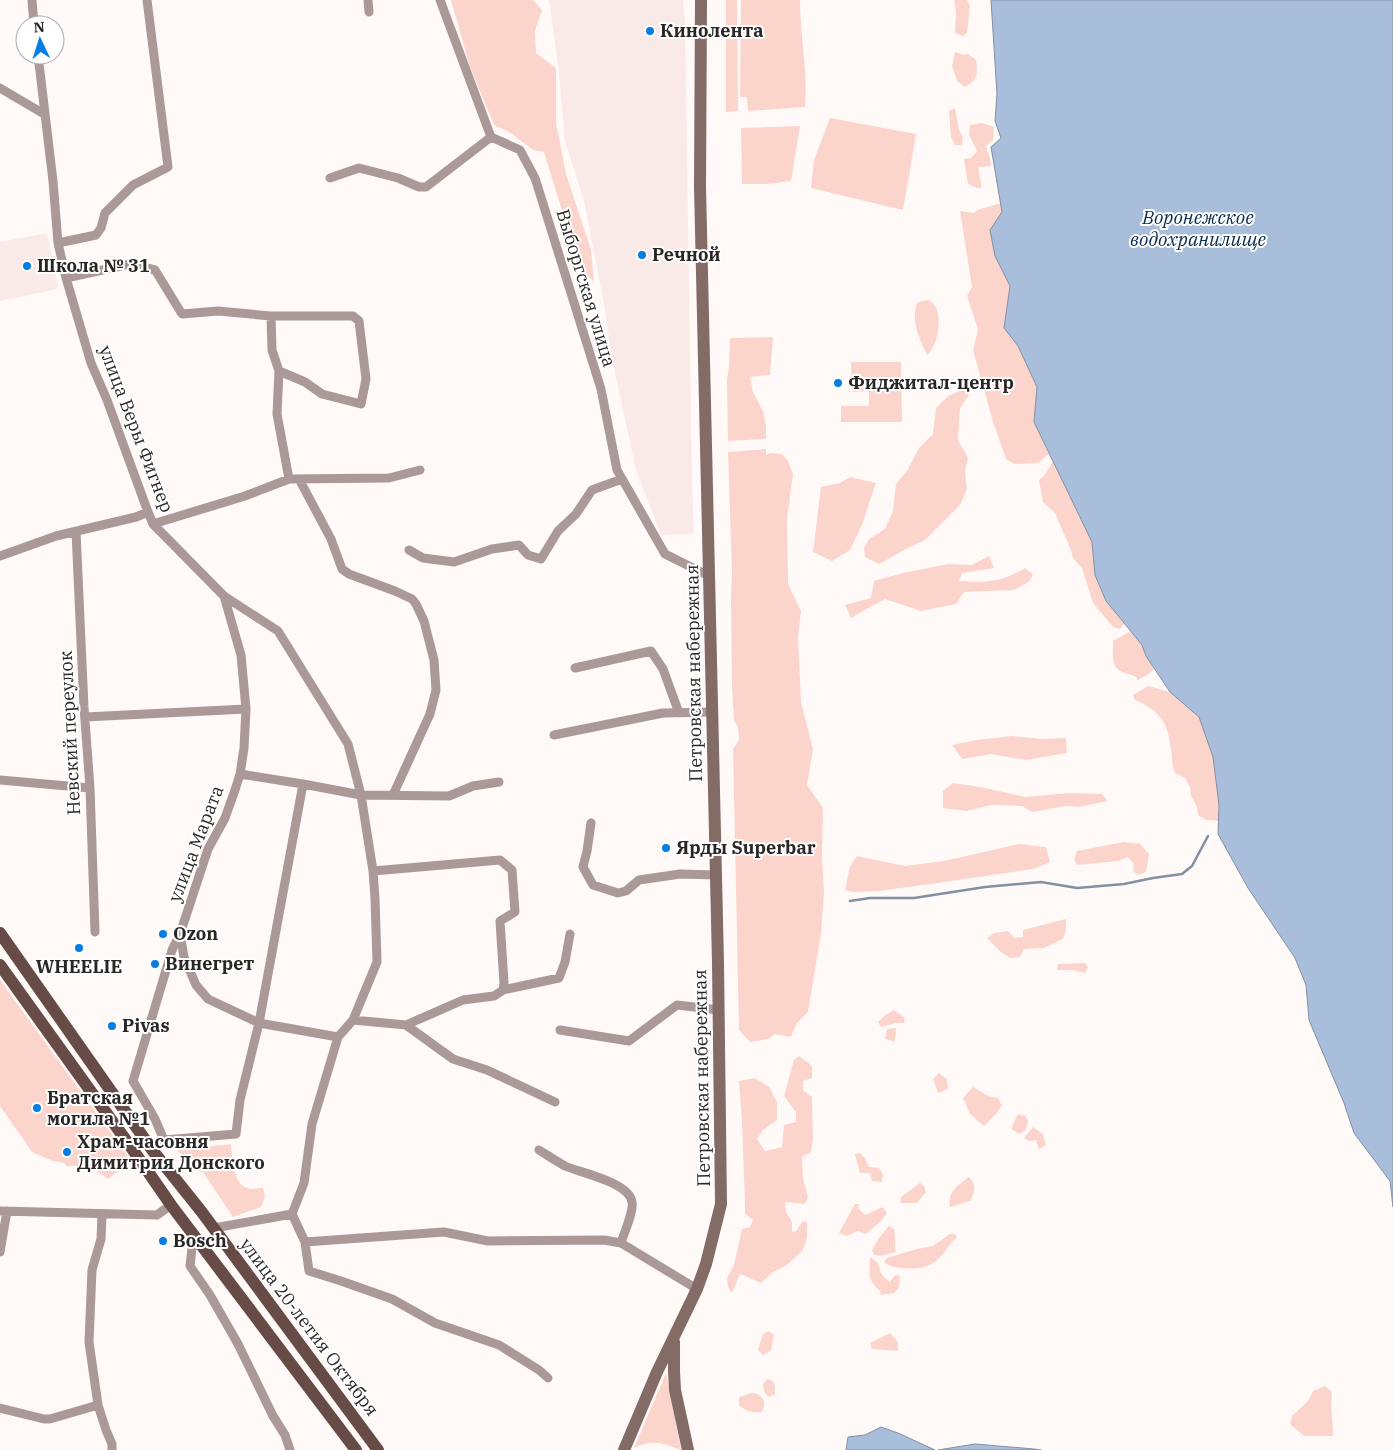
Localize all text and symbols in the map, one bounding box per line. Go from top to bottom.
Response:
north arrow [15,15,65,65]
text: N [33,18,45,36]
place label: Кинолента [660,19,764,42]
marker: Кинолента [644,25,656,37]
water label: Воронежское водохранилище [1130,205,1266,251]
street label: Выборгская улица [552,206,621,370]
place label: Речной [652,243,721,266]
marker: Речной [636,249,648,261]
place label: Школа № 31 [37,254,150,277]
marker: Школа № 31 [21,260,33,272]
street label: улица Веры Фигнер [94,342,179,516]
place label: Фиджитал-центр [848,371,1014,394]
marker: Фиджитал-центр [832,377,844,389]
street label: Петровская набережная [680,564,707,782]
street label: Невский переулок [54,650,85,816]
street label: улица Марата [163,782,228,905]
place label: Ярды Superbar [676,836,816,859]
marker: Ярды Superbar [660,842,672,854]
place label: Ozon [173,922,218,945]
marker: Ozon [157,928,169,940]
marker: WHEELIE [73,942,85,954]
place label: Винегрет [165,952,254,975]
place label: WHEELIE [36,955,122,978]
marker: Винегрет [149,958,161,970]
street label: Петровская набережная [688,969,715,1187]
place label: Pivas [122,1014,170,1037]
marker: Pivas [106,1020,118,1032]
place label: Братская могила №1 [47,1086,150,1130]
marker: Братская могила №1 [31,1102,43,1114]
place label: Храм-часовня Димитрия Донского [77,1130,265,1174]
marker: Храм-часовня Димитрия Донского [61,1146,73,1158]
place label: Bosch [173,1229,227,1252]
street label: улица 20-летия Октября [235,1233,384,1420]
marker: Bosch [157,1235,169,1247]

